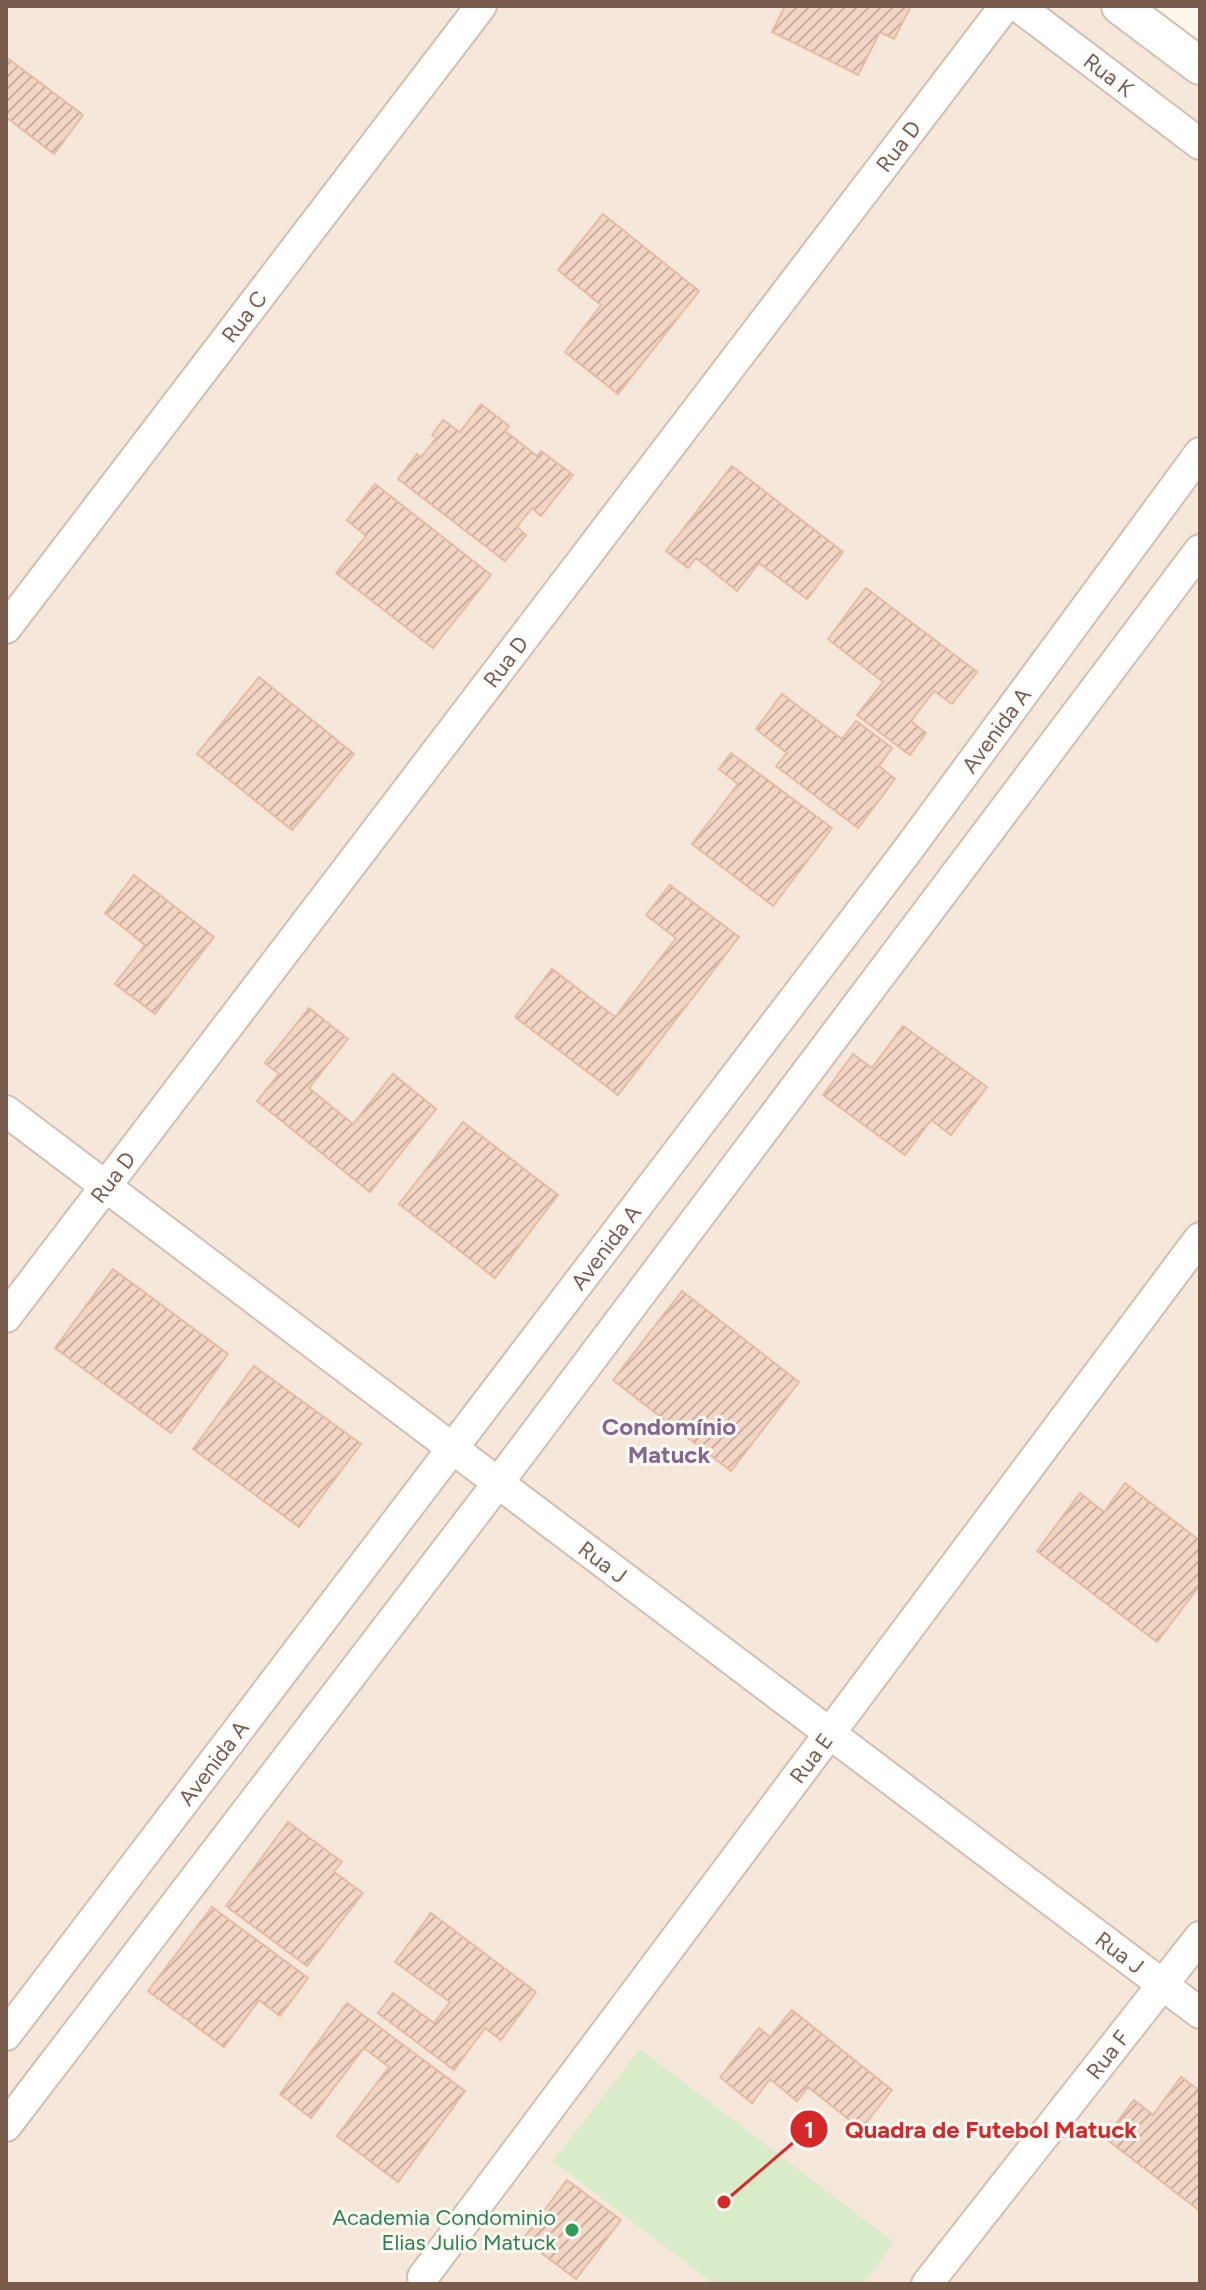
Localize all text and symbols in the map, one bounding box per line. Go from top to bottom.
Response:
street label: Rua K [1078,48,1140,103]
street label: Rua D [870,115,927,178]
street label: Rua C [216,285,273,348]
street label: Rua D [478,631,534,693]
street label: Avenida A [956,682,1037,779]
street label: Rua D [85,1146,141,1209]
street label: Avenida A [565,1200,647,1295]
district label: Condomínio Matuck [602,1412,736,1469]
street label: Rua J [573,1535,632,1589]
street label: Avenida A [173,1715,254,1811]
street label: Rua E [784,1728,839,1789]
street label: Rua J [1090,1926,1149,1980]
street label: Rua F [1080,2025,1135,2085]
callout: Quadra de Futebol Matuck [789,2105,1153,2153]
text: 1 [804,2115,814,2144]
text: Quadra de Futebol Matuck [845,2115,1137,2144]
place label: Academia Condominio Elias Julio Matuck [332,2204,556,2256]
marker: Academia Condominio Elias Julio Matuck [563,2221,581,2239]

